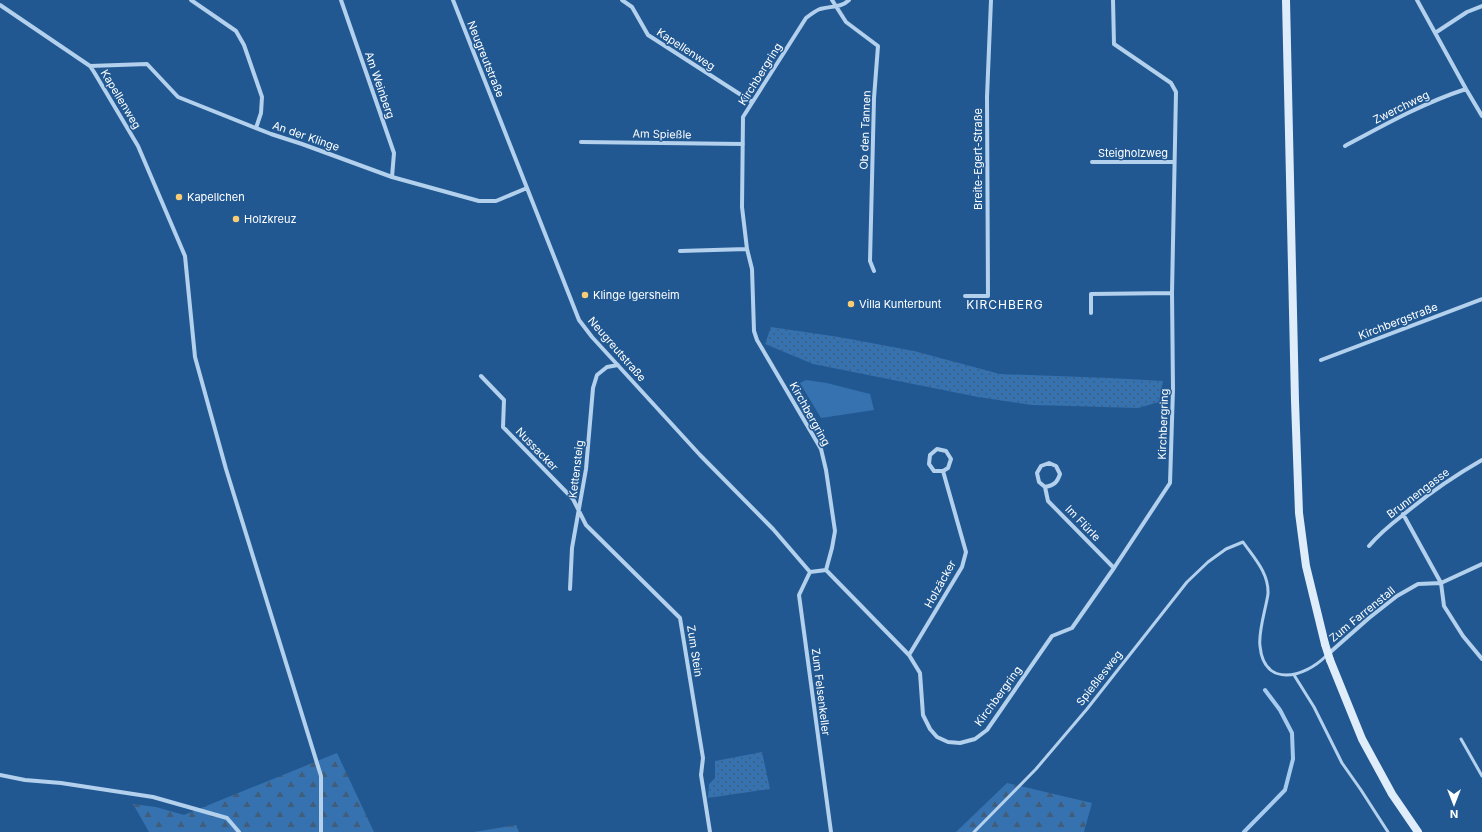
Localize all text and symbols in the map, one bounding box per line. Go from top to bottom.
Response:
street label: Neugreutstraße [464,19,508,99]
street label: Kapellenweg [654,25,718,73]
street label: Kirchbergring [735,40,785,108]
street label: Am Weinberg [362,50,398,120]
street label: Kapellenweg [98,67,144,131]
street label: Zwerchweg [1371,87,1431,127]
street label: Ob den Tannen [857,90,873,170]
street label: Breite-Egert-Straße [971,108,985,210]
street label: An der Klinge [271,118,341,154]
street label: Am Spießle [632,126,692,142]
street label: Steigholzweg [1098,146,1168,160]
place label: Kapellchen [187,190,245,204]
marker: Kapellchen [174,192,184,202]
place label: Holzkreuz [244,212,297,226]
marker: Holzkreuz [231,214,241,224]
place label: Klinge Igersheim [593,288,680,302]
marker: Klinge Igersheim [580,290,590,300]
place label: Villa Kunterbunt [859,297,942,311]
district label: KIRCHBERG [966,297,1044,312]
marker: Villa Kunterbunt [846,299,856,309]
street label: Kirchbergstraße [1356,299,1440,343]
street label: Neugreutstraße [585,314,649,384]
street label: Kirchbergring [787,380,833,448]
street label: Kirchbergring [1155,388,1171,460]
street label: Nussacker [513,424,561,474]
street label: Kettensteig [566,439,586,499]
street label: Brunnengasse [1384,465,1452,521]
street label: Im Flürle [1062,502,1104,544]
street label: Holzäcker [921,558,959,610]
street label: Zum Farrenstall [1326,583,1398,645]
street label: Zum Stein [684,624,706,678]
street label: Zum Felsenkeller [809,647,833,737]
street label: Spießlesweg [1073,647,1125,709]
street label: Kirchbergring [971,663,1025,729]
north arrow [1434,784,1474,824]
text: N [1450,807,1458,821]

